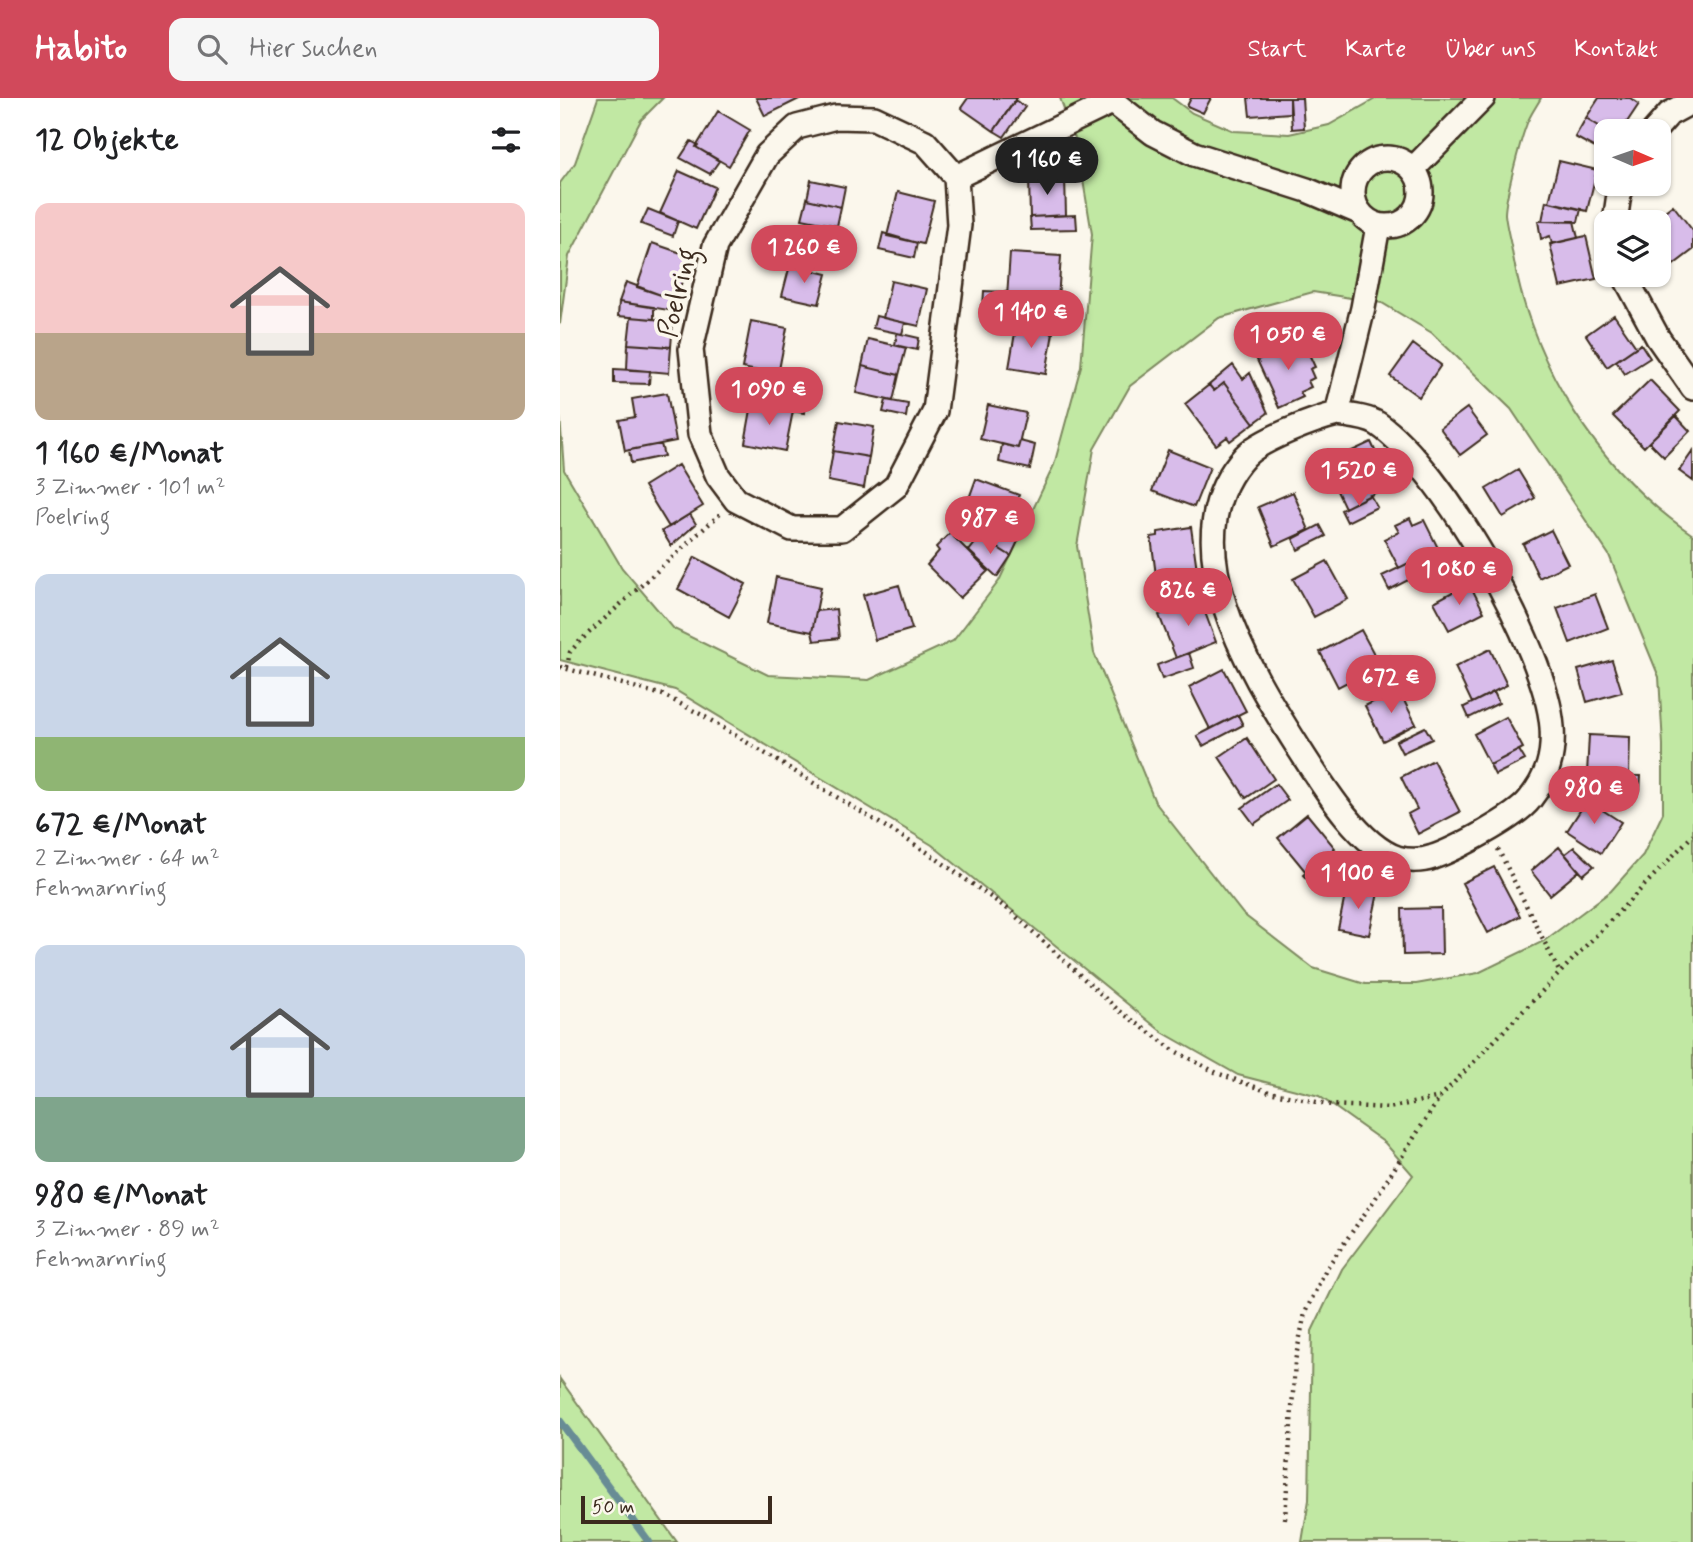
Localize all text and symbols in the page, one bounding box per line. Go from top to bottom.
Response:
search box [169,18,659,81]
text: Habito [35,27,127,71]
icon: search [193,30,231,68]
text: Hier suchen [249,32,378,66]
text: Start [1247,34,1307,65]
text: Karte [1345,34,1406,65]
text: Über uns [1444,34,1536,65]
text: Kontakt [1574,34,1658,65]
north arrow [1594,119,1671,196]
map controls [1594,119,1671,287]
text: 12 Objekte [35,121,179,160]
icon: filters [487,121,525,159]
pin: 1 160 € [982,138,1112,197]
text: 1 160 € [1011,145,1083,175]
button: layers [1594,210,1671,287]
pin: 1 260 € [739,226,869,285]
text: 1 260 € [767,233,841,263]
street label: Poelring [650,244,710,342]
icon: home [217,248,343,374]
pin: 1 140 € [966,290,1096,350]
text: 1 140 € [994,298,1068,328]
pin: 1 050 € [1223,313,1353,372]
text: 1 050 € [1250,320,1326,350]
pin: 1 090 € [704,368,834,427]
text: 1 090 € [731,375,807,405]
text: 1 160 €/Monat [35,434,224,473]
pin: 1 520 € [1294,448,1424,508]
text: 1 520 € [1321,456,1397,486]
text: 3 Zimmer · 101 m² [35,473,225,503]
pin: 987 € [941,496,1039,556]
text: Poelring [35,503,110,533]
text: 987 € [961,504,1019,534]
pin: 1 080 € [1394,547,1524,607]
text: 1 080 € [1421,555,1497,585]
pin: 826 € [1139,568,1237,628]
text: 826 € [1159,576,1217,606]
icon: home [217,619,343,745]
pin: 672 € [1342,656,1440,715]
text: 672 € [1362,663,1420,693]
pin: 980 € [1545,766,1643,826]
text: 980 € [1564,774,1624,804]
text: 672 €/Monat [35,805,207,844]
text: 2 Zimmer · 64 m² [35,844,220,874]
pin: 1 100 € [1293,852,1423,911]
text: 1 100 € [1321,859,1395,889]
text: Fehmarnring [35,874,167,904]
icon: home [217,990,343,1116]
text: 980 €/Monat [35,1176,208,1215]
text: 3 Zimmer · 89 m² [35,1215,220,1245]
text: Fehmarnring [35,1245,167,1275]
scale bar [581,1493,772,1525]
text: 50 m [592,1495,635,1520]

